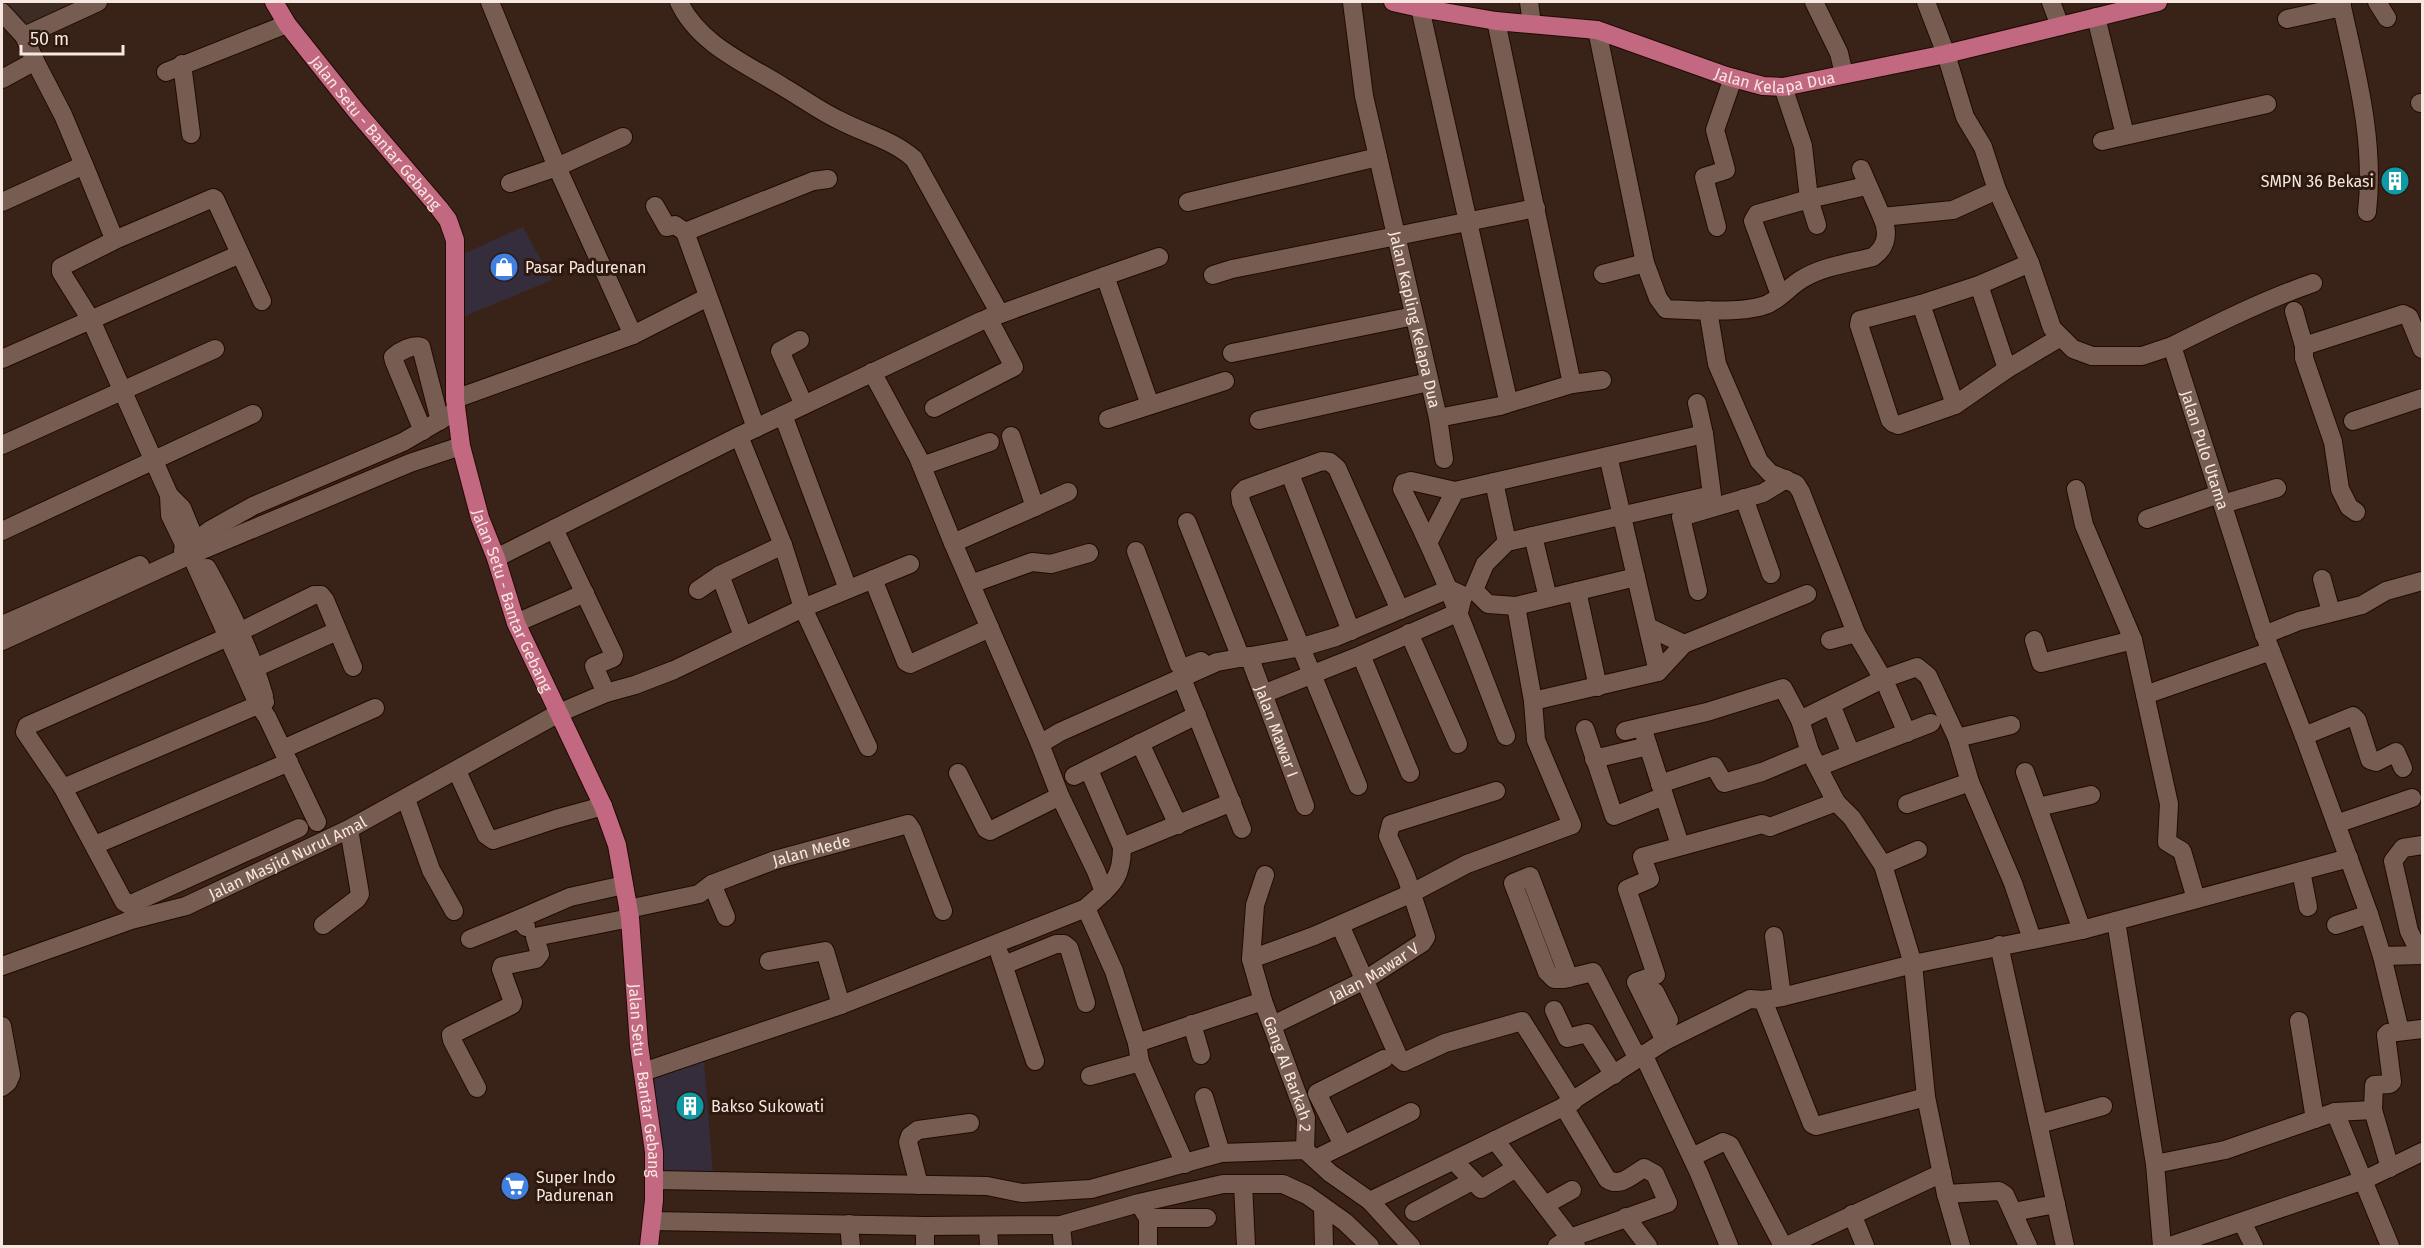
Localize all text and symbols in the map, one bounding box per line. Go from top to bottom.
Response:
scale bar [21,18,123,56]
text: 50 m [30,28,69,50]
street label: Jalan Setu - Bantar Gebang [306,52,446,215]
street label: Jalan Kelapa Dua [1712,64,1837,97]
building icon: SMPN 36 Bekasi [2379,165,2411,197]
place label: SMPN 36 Bekasi [2261,172,2374,191]
street label: Jalan Kapling Kelapa Dua [1385,229,1444,410]
shop icon: Pasar Padurenan [488,251,520,283]
place label: Pasar Padurenan [525,258,646,277]
street label: Jalan Pulo Utama [2177,388,2233,512]
street label: Jalan Setu - Bantar Gebang [468,507,557,696]
street label: Jalan Mawar I [1251,683,1302,780]
street label: Jalan Masjid Nurul Amal [206,812,370,904]
street label: Jalan Mede [770,831,852,870]
street label: Jalan Mawar V [1326,939,1423,1006]
street label: Jalan Setu - Bantar Gebang [625,983,663,1178]
street label: Gang Al Barkah 2 [1259,1014,1315,1132]
building icon: Bakso Sukowati [674,1090,706,1122]
place label: Bakso Sukowati [711,1097,824,1116]
place label: Super Indo Padurenan [536,1168,616,1205]
supermarket icon: Super Indo Padurenan [499,1170,531,1202]

